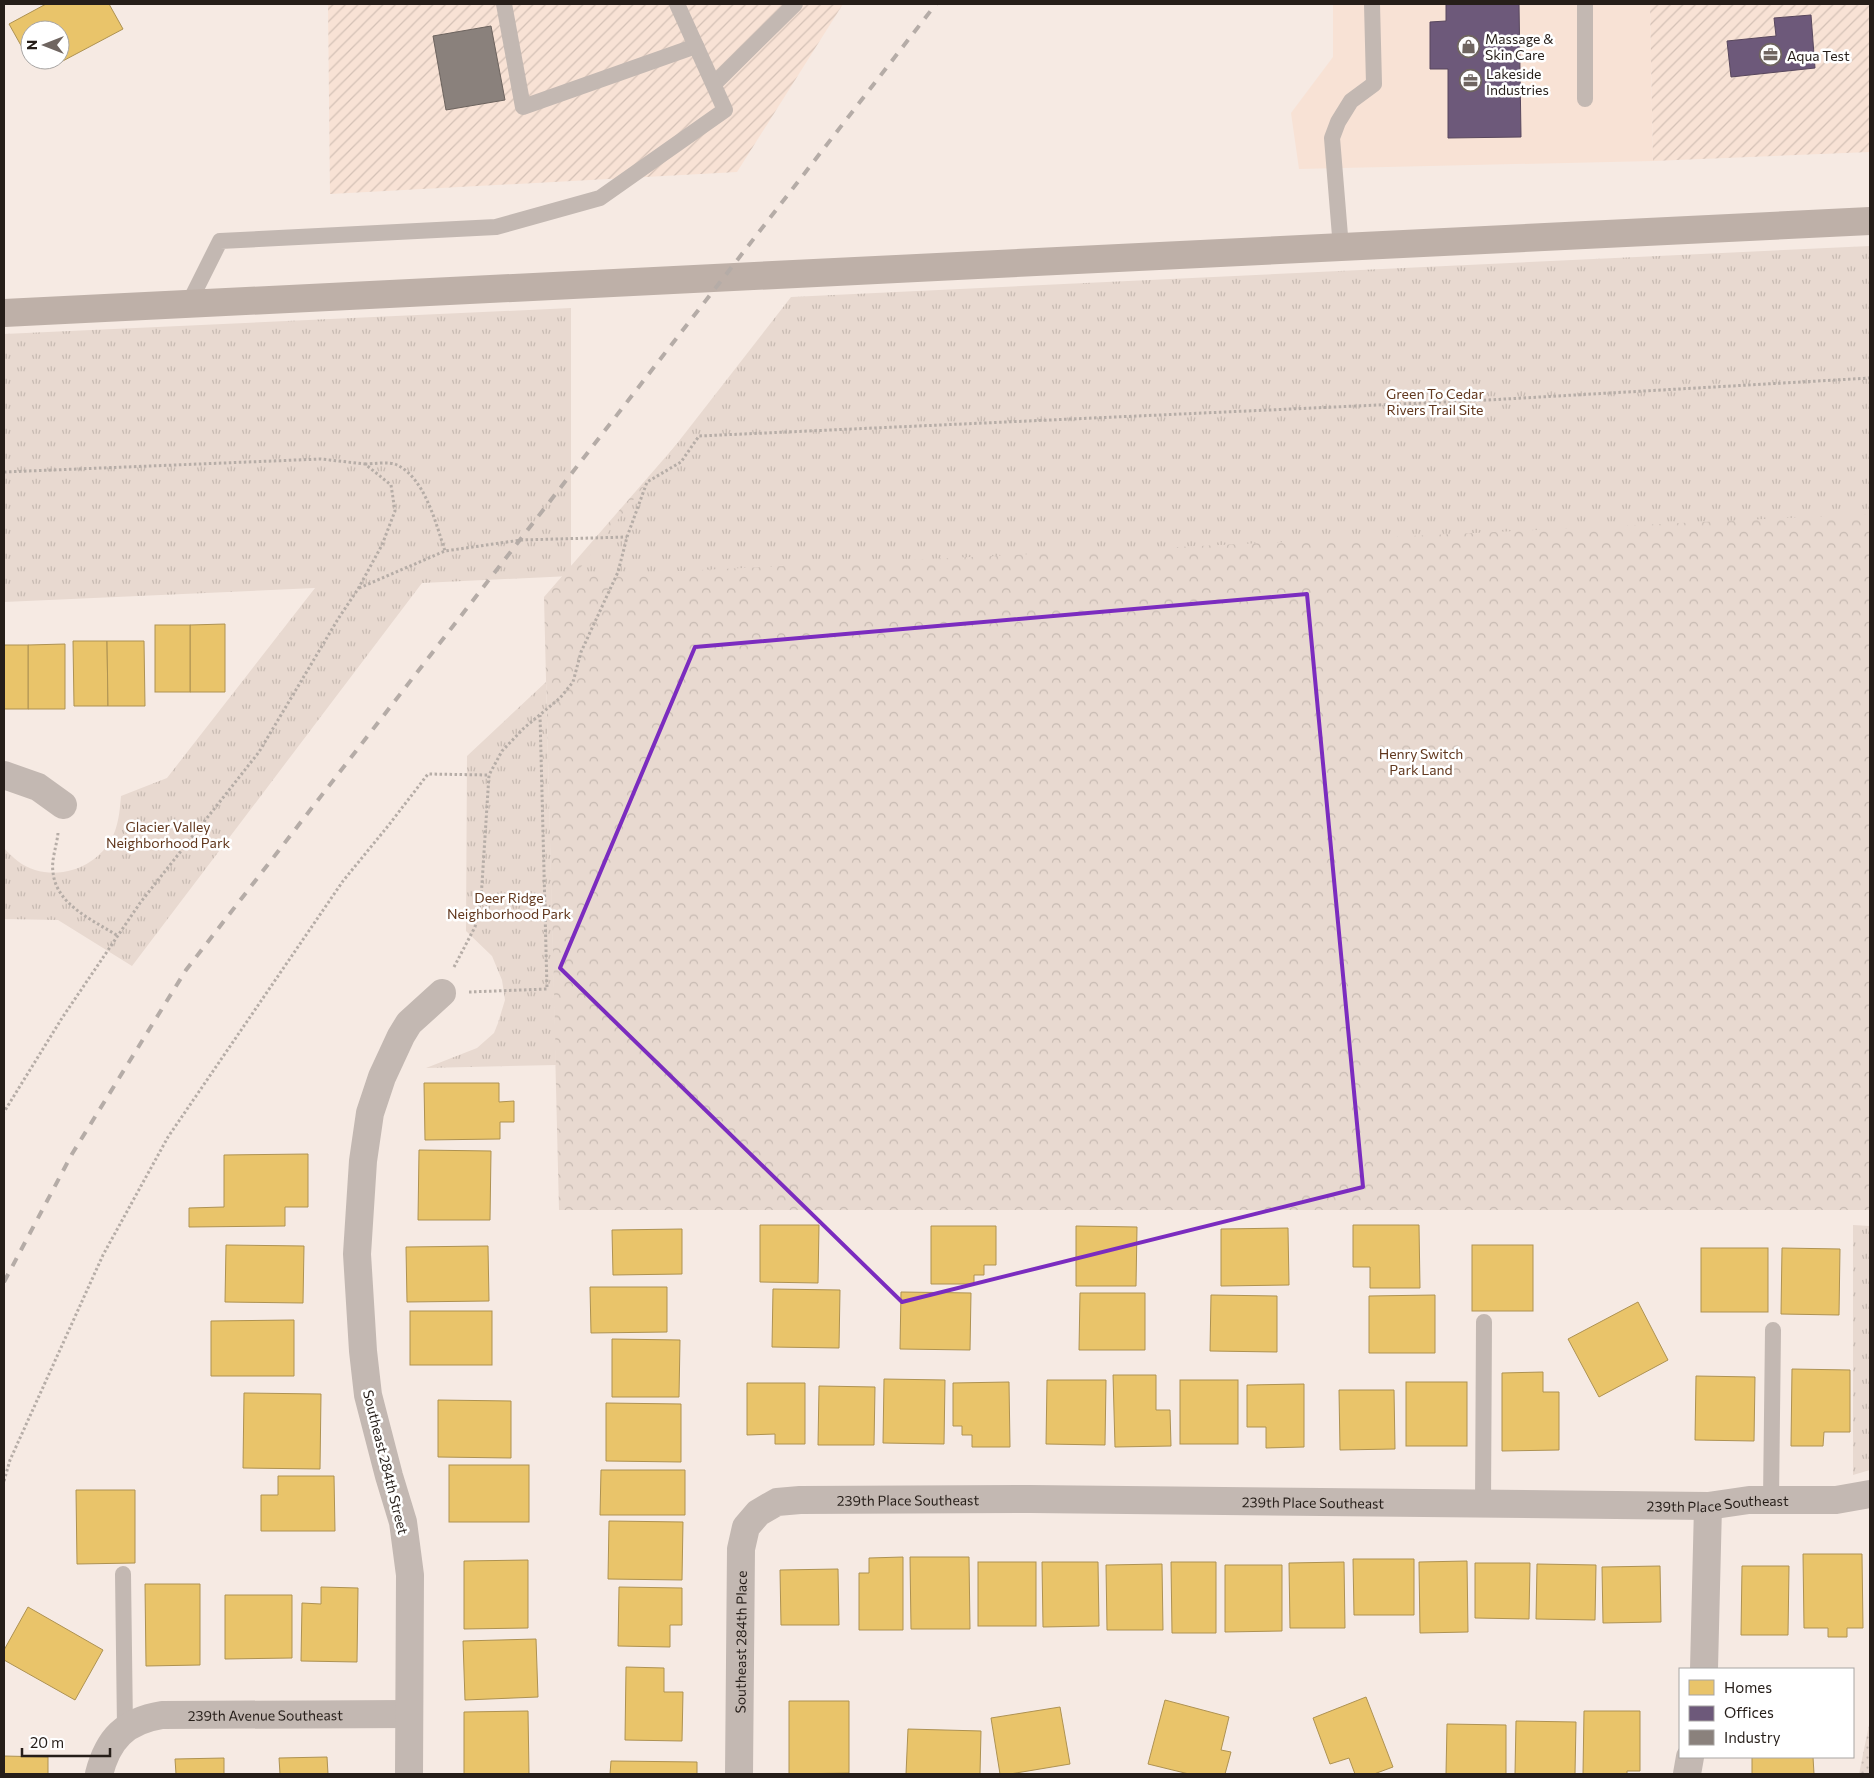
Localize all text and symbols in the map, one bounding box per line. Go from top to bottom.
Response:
north arrow [20,20,70,70]
place label: Massage & Skin Care [1485,30,1554,63]
shop icon: Massage & Skin Care [1457,34,1481,58]
text: N [23,40,40,50]
office icon: Aqua Test [1759,43,1783,67]
place label: Aqua Test [1787,47,1850,64]
place label: Lakeside Industries [1486,65,1549,98]
office icon: Lakeside Industries [1458,69,1482,93]
park label: Green To Cedar Rivers Trail Site [1386,385,1484,418]
park label: Henry Switch Park Land [1379,745,1463,778]
park label: Glacier Valley Neighborhood Park [106,818,231,851]
park label: Deer Ridge Neighborhood Park [447,889,572,922]
street label: Southeast 284th Street [360,1388,412,1536]
street label: 239th Place Southeast [837,1491,979,1508]
street label: 239th Place Southeast [1647,1492,1789,1515]
street label: 239th Place Southeast [1242,1493,1384,1511]
street label: Southeast 284th Place [731,1571,749,1713]
legend [1679,1668,1854,1758]
text: Homes [1724,1678,1772,1696]
text: Offices [1724,1703,1774,1721]
street label: 239th Avenue Southeast [188,1706,343,1723]
scale bar [22,1726,110,1758]
text: Industry [1724,1728,1781,1746]
text: 20 m [30,1733,64,1751]

